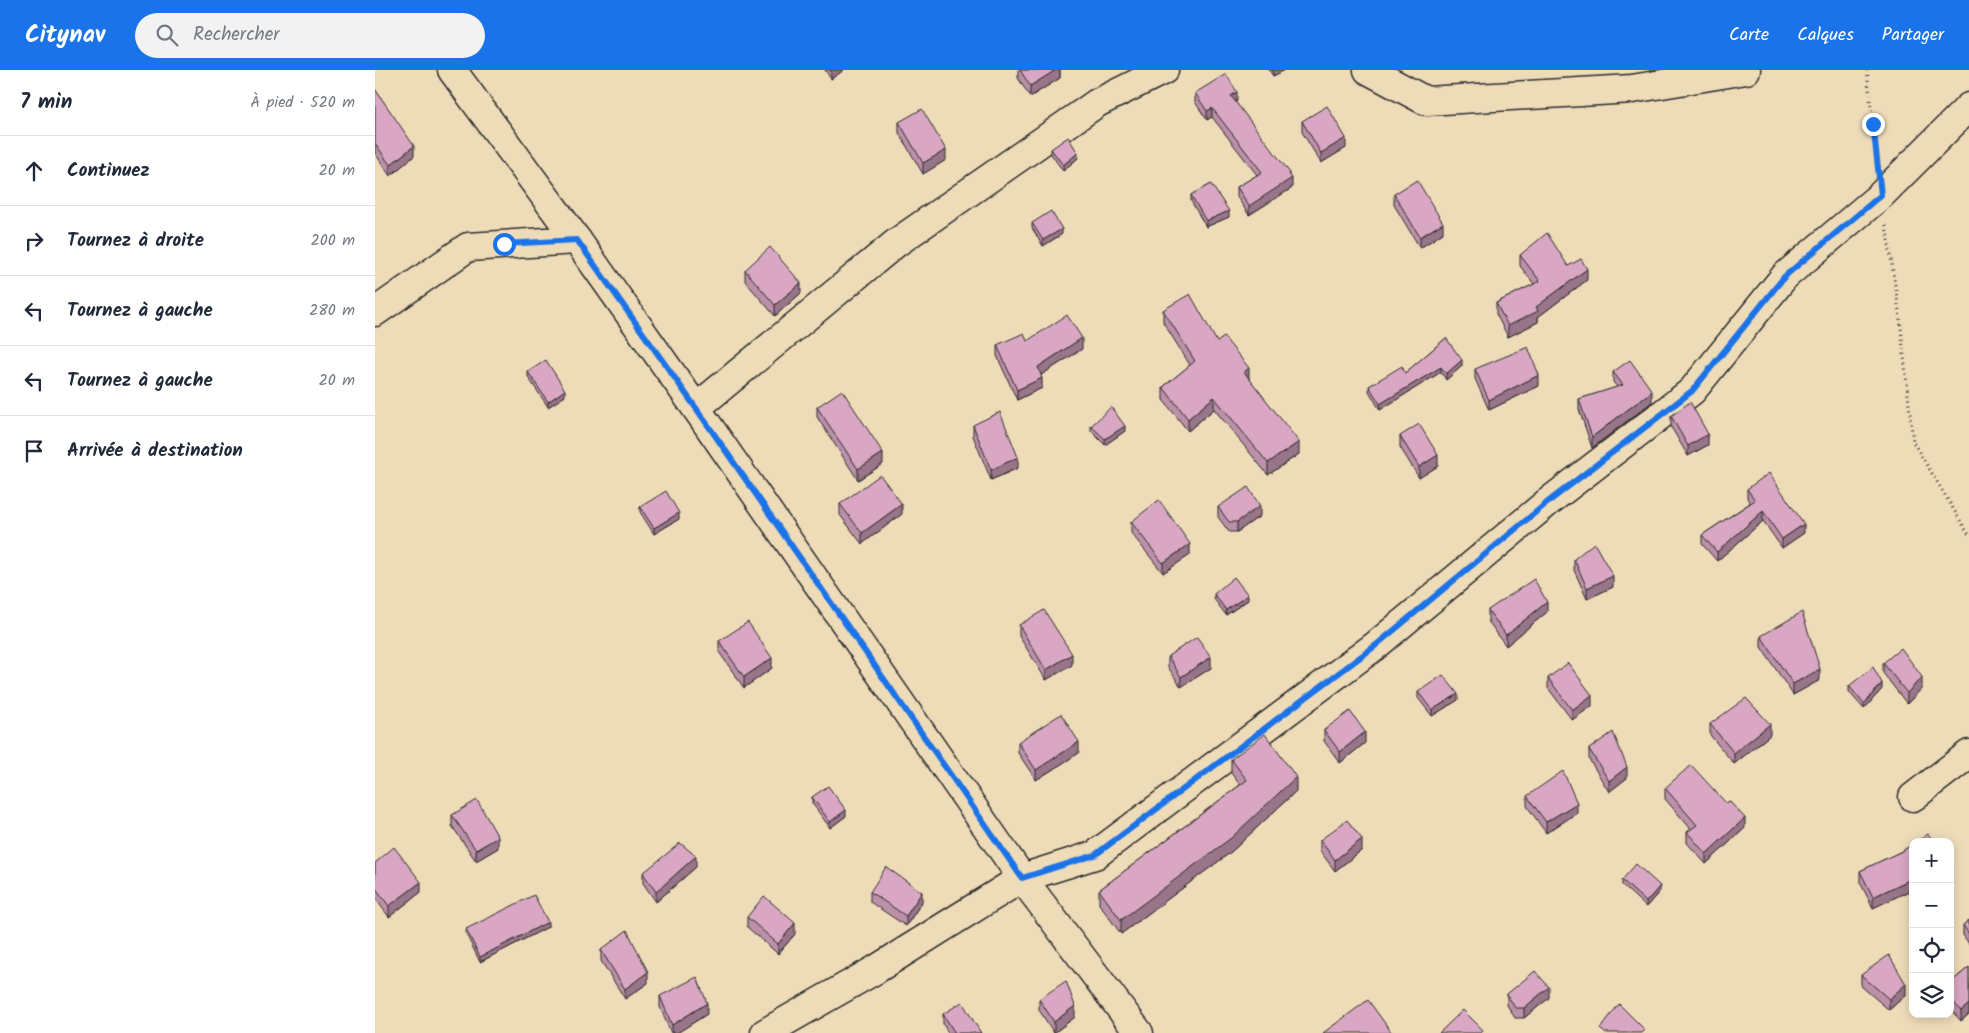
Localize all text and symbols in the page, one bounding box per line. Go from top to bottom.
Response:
search box [135,13,485,58]
text: Citynav [25,16,105,55]
text: Rechercher [193,20,280,50]
icon: search [153,21,181,49]
text: Carte [1729,21,1769,50]
text: Calques [1797,21,1854,50]
text: Partager [1882,21,1944,50]
text: 7 min [20,86,72,119]
text: À pied · 520 m [251,90,355,115]
route end [1862,113,1885,136]
text: Continuez [67,156,150,186]
icon: ahead [20,157,48,185]
text: 20 m [319,158,355,183]
text: Tournez à droite [67,226,204,256]
icon: right [20,227,48,255]
text: 200 m [311,228,355,253]
route start [493,233,516,256]
text: Tournez à gauche [67,296,213,326]
icon: left [20,297,48,325]
text: 280 m [309,298,355,323]
text: Tournez à gauche [67,366,213,396]
icon: left [20,367,48,395]
text: 20 m [319,368,355,393]
text: Arrivée à destination [67,436,243,466]
icon: arrive [20,437,48,465]
map controls [1909,838,1954,1018]
button: + [1909,838,1954,883]
button: − [1909,883,1954,928]
button: locate [1909,928,1954,973]
button: layers [1909,973,1954,1018]

